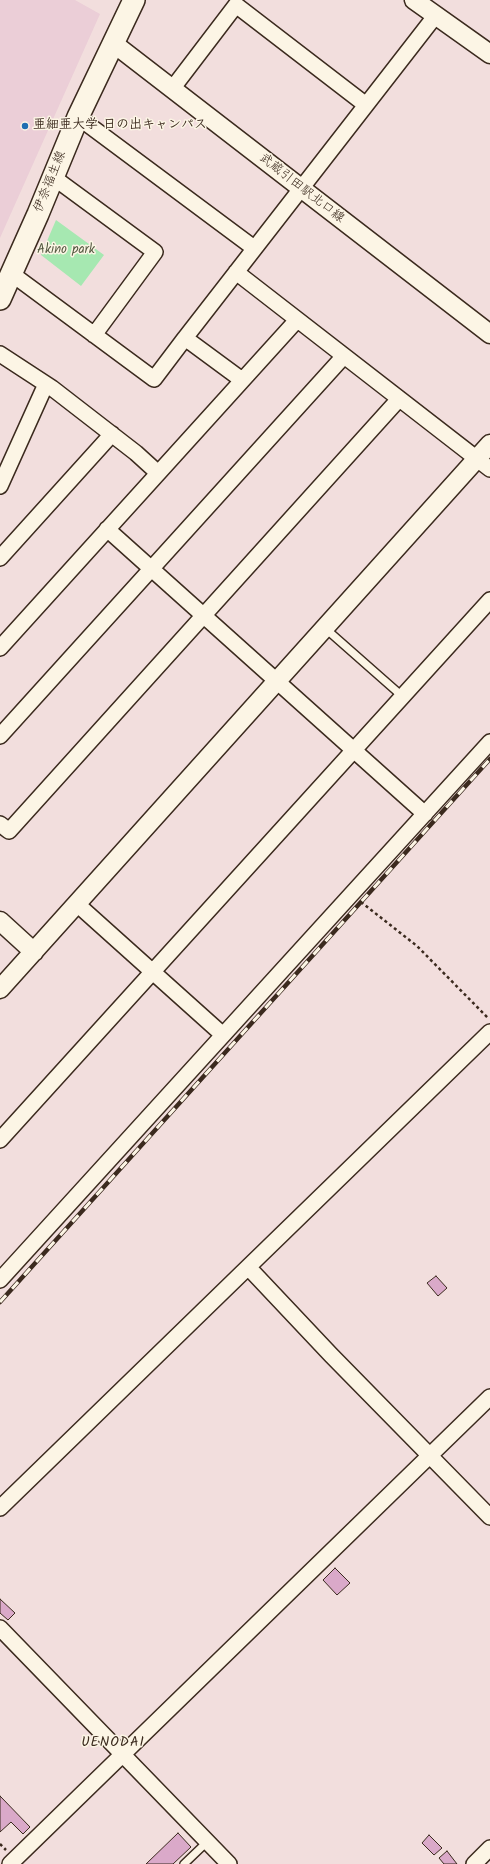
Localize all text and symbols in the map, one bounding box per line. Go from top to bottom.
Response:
place label: 亜細亜大学 日の出キャンパス [33,118,207,134]
marker: 亜細亜大学 日の出キャンパス [20,121,30,131]
street label: 伊奈福生線 [32,149,70,215]
street label: 武蔵引田駅北口線 [255,151,347,227]
park label: Akino park [37,243,95,259]
district label: UENODAI [81,1736,145,1752]

